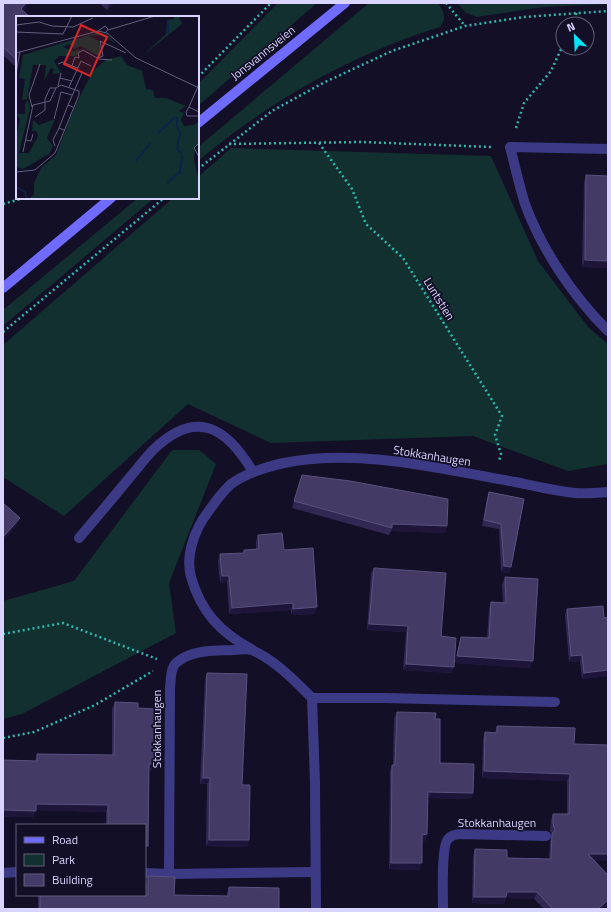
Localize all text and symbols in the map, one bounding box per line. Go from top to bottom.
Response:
inset map [16,16,199,199]
north arrow [555,16,595,56]
text: N [564,18,578,36]
street label: Jonsvannsveien [226,20,299,85]
street label: Luntstien [419,274,460,324]
street label: Stokkanhaugen [392,440,472,471]
street label: Stokkanhaugen [147,690,166,768]
street label: Stokkanhaugen [458,813,536,832]
legend [16,824,146,896]
text: Road [52,830,78,849]
text: Park [52,850,75,869]
text: Building [52,870,93,889]

